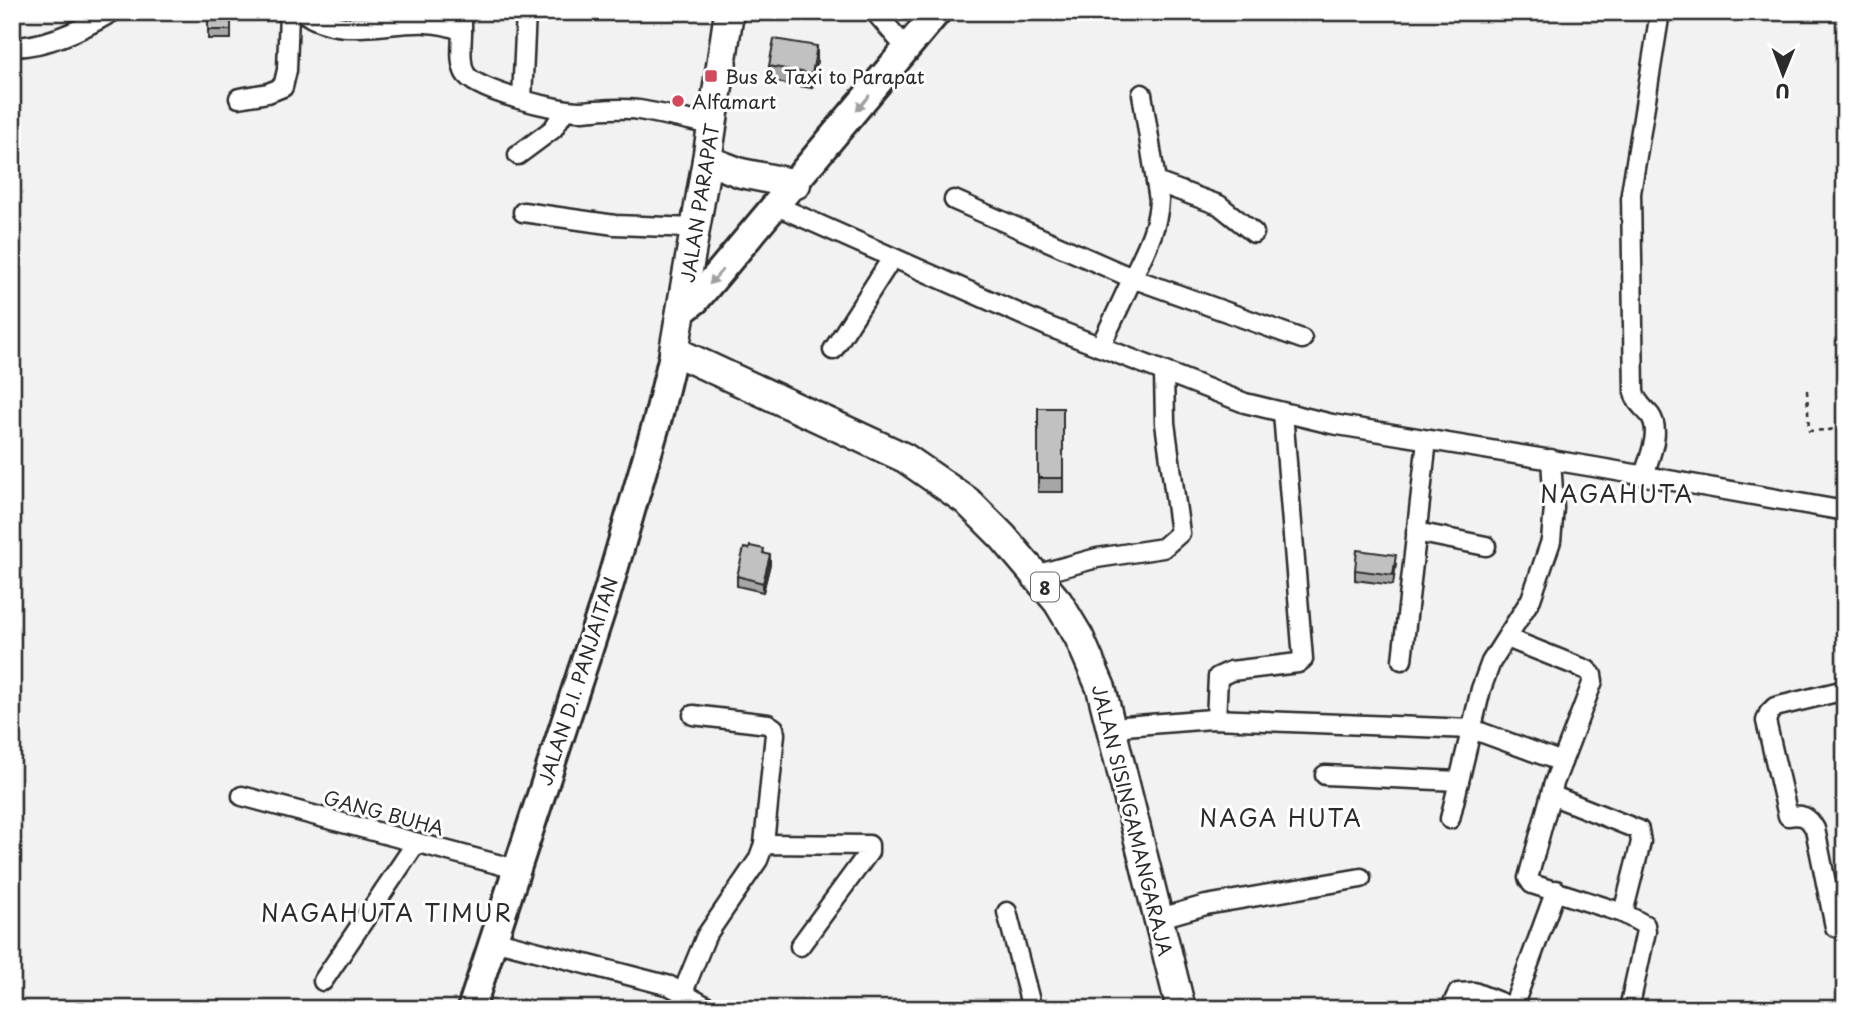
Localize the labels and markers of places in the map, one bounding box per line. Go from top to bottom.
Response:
place label: Bus & Taxi to Parapat [725,62,925,90]
marker: Bus & Taxi to Parapat [703,68,719,84]
place label: Alfamart [692,87,776,115]
marker: Alfamart [670,93,686,109]

